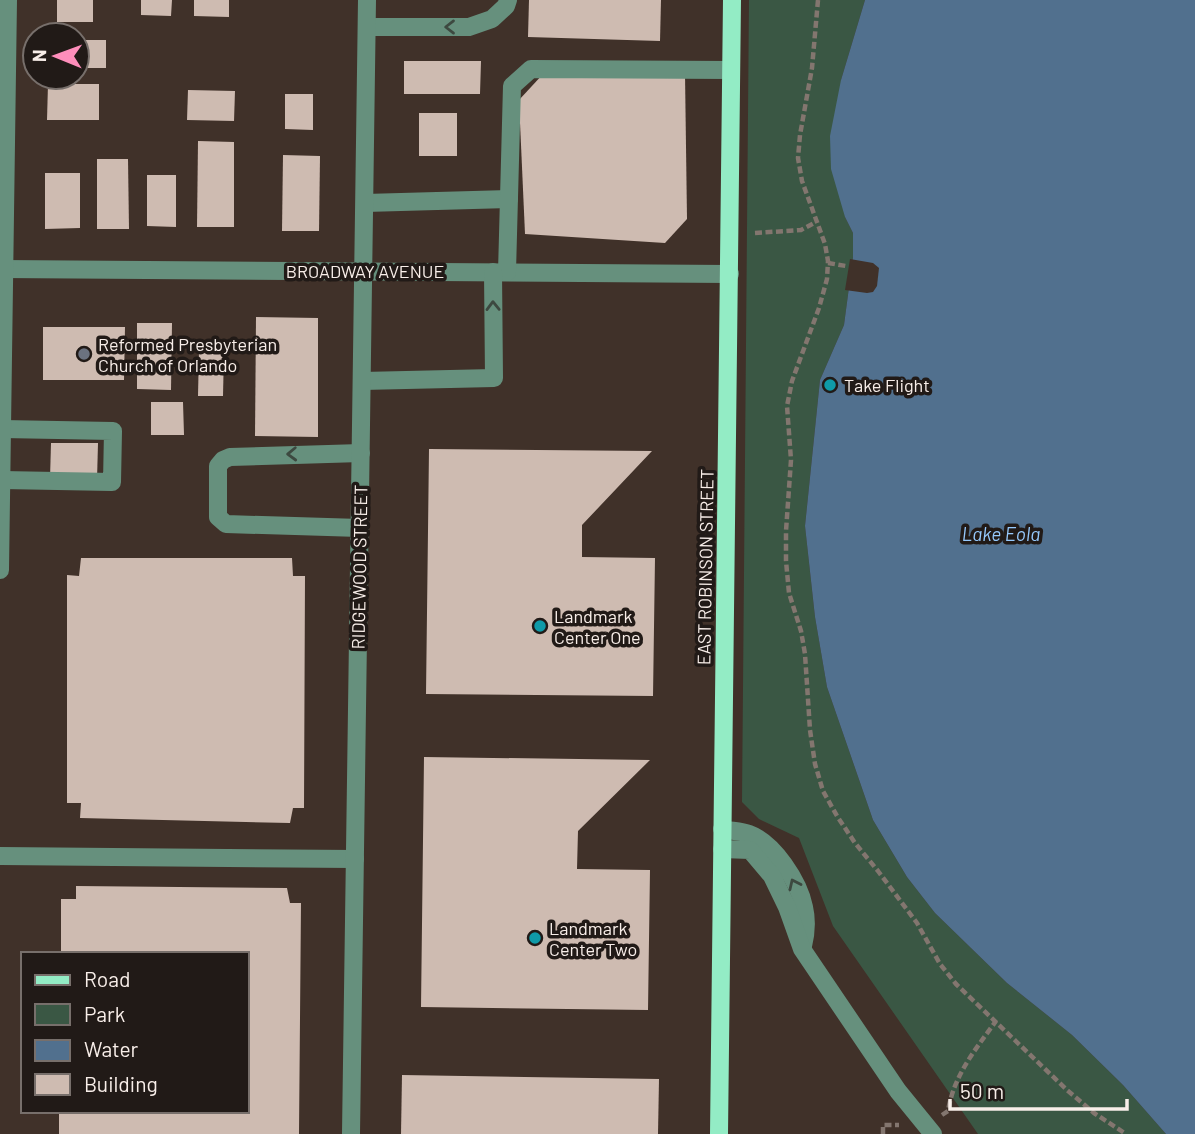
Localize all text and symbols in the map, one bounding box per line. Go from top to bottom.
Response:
one-way arrow [445,19,455,35]
north arrow [21,21,91,91]
text: N [27,49,50,62]
street label: BROADWAY AVENUE [286,260,444,282]
one-way arrow [485,301,501,311]
place label: Reformed Presbyterian Church of Orlando [98,333,277,376]
marker: Reformed Presbyterian Church of Orlando [76,346,92,362]
place label: Take Flight [844,374,930,396]
marker: Take Flight [822,377,838,393]
one-way arrow [287,447,298,462]
street label: EAST ROBINSON STREET [692,469,718,665]
street label: RIDGEWOOD STREET [347,484,371,650]
water label: Lake Eola [962,522,1040,545]
place label: Landmark Center One [554,605,641,648]
marker: Landmark Center One [532,618,548,634]
one-way arrow [788,879,802,891]
place label: Landmark Center Two [549,917,637,960]
marker: Landmark Center Two [527,930,543,946]
legend [21,952,248,1113]
text: Road [84,966,130,991]
text: Park [84,1001,125,1026]
text: Water [84,1036,139,1061]
scale bar [950,1068,1127,1112]
text: Building [84,1071,158,1096]
text: 50 m [960,1078,1004,1103]

